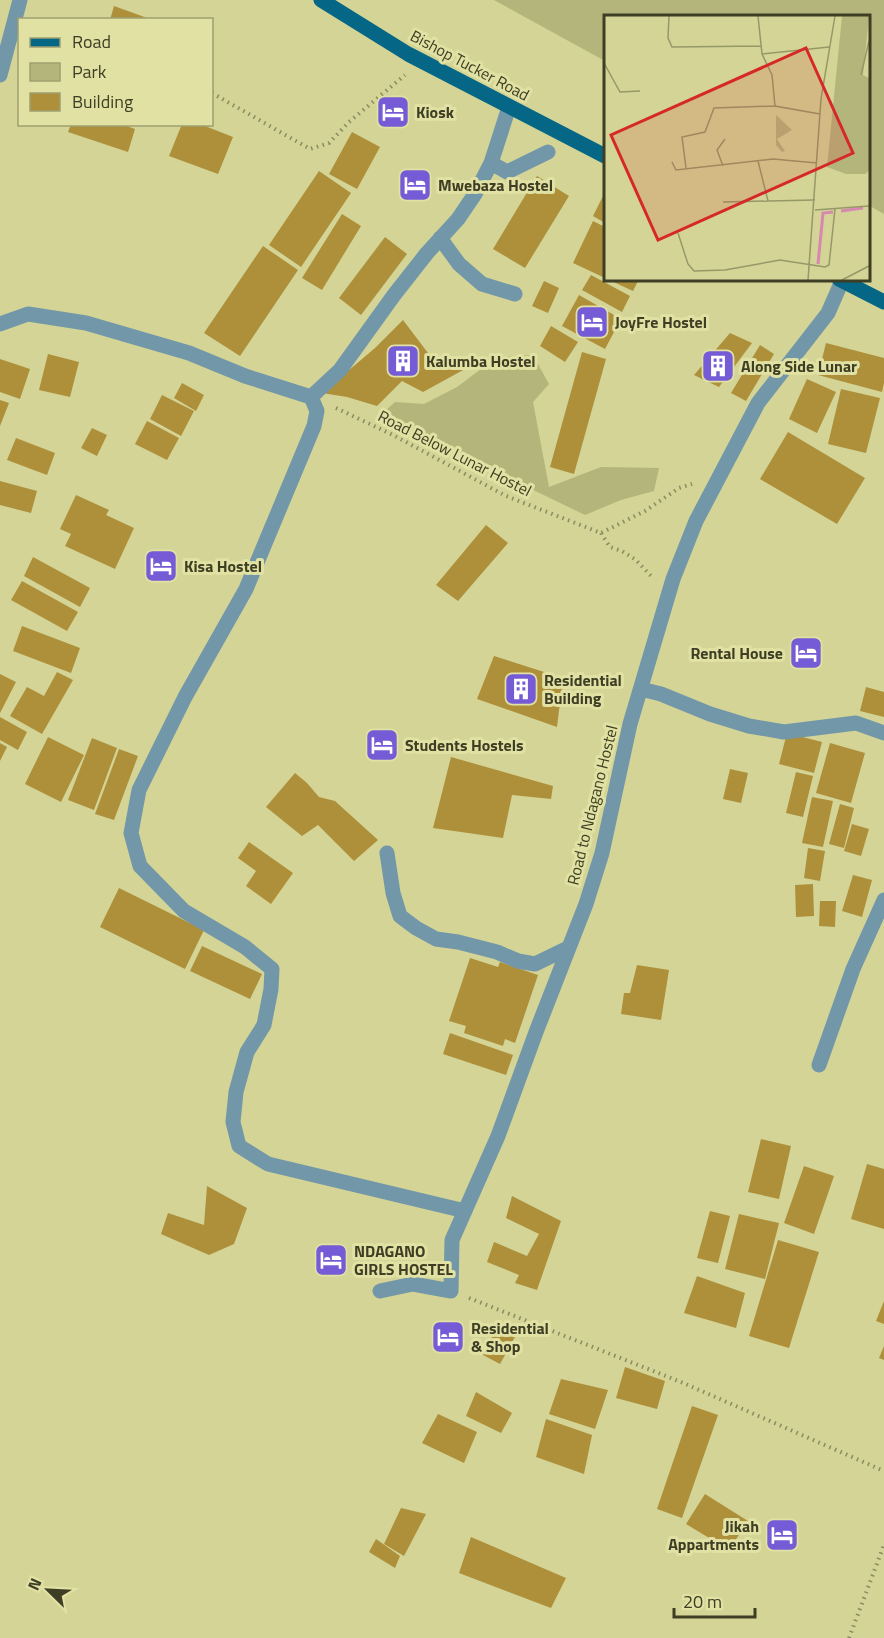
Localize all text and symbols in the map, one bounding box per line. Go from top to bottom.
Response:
inset map [604,15,869,280]
legend [18,18,213,126]
street label: Bishop Tucker Road [406,24,534,106]
text: Road [72,28,111,55]
text: Park [72,58,107,85]
text: Building [72,88,133,115]
hotel icon: Kiosk [375,94,411,130]
place label: Kiosk [416,100,455,124]
hotel icon: Mwebaza Hostel [397,167,433,203]
place label: Mwebaza Hostel [438,173,553,197]
hotel icon: JoyFre Hostel [574,304,610,340]
place label: JoyFre Hostel [615,310,707,334]
building icon: Kalumba Hostel [385,343,421,379]
building icon: Along Side Lunar [700,348,736,384]
place label: Kalumba Hostel [426,349,536,373]
place label: Along Side Lunar [741,354,857,378]
street label: Road Below Lunar Hostel [374,404,536,502]
hotel icon: Kisa Hostel [143,548,179,584]
place label: Kisa Hostel [184,554,262,578]
hotel icon: Rental House [788,635,824,671]
place label: Rental House [691,641,783,665]
place label: Residential Building [544,668,622,710]
building icon: Residential Building [503,671,539,707]
street label: Road to Ndagano Hostel [561,723,623,887]
hotel icon: Students Hostels [364,727,400,763]
place label: Students Hostels [405,733,524,757]
place label: NDAGANO GIRLS HOSTEL [354,1239,453,1281]
hotel icon: NDAGANO GIRLS HOSTEL [313,1242,349,1278]
place label: Residential & Shop [471,1316,549,1358]
hotel icon: Residential & Shop [430,1319,466,1355]
place label: Jikah Appartments [668,1514,759,1556]
hotel icon: Jikah Appartments [764,1517,800,1553]
north arrow [18,1560,78,1620]
text: N [21,1574,48,1594]
scale bar [674,1581,755,1619]
text: 20 m [683,1588,722,1615]

